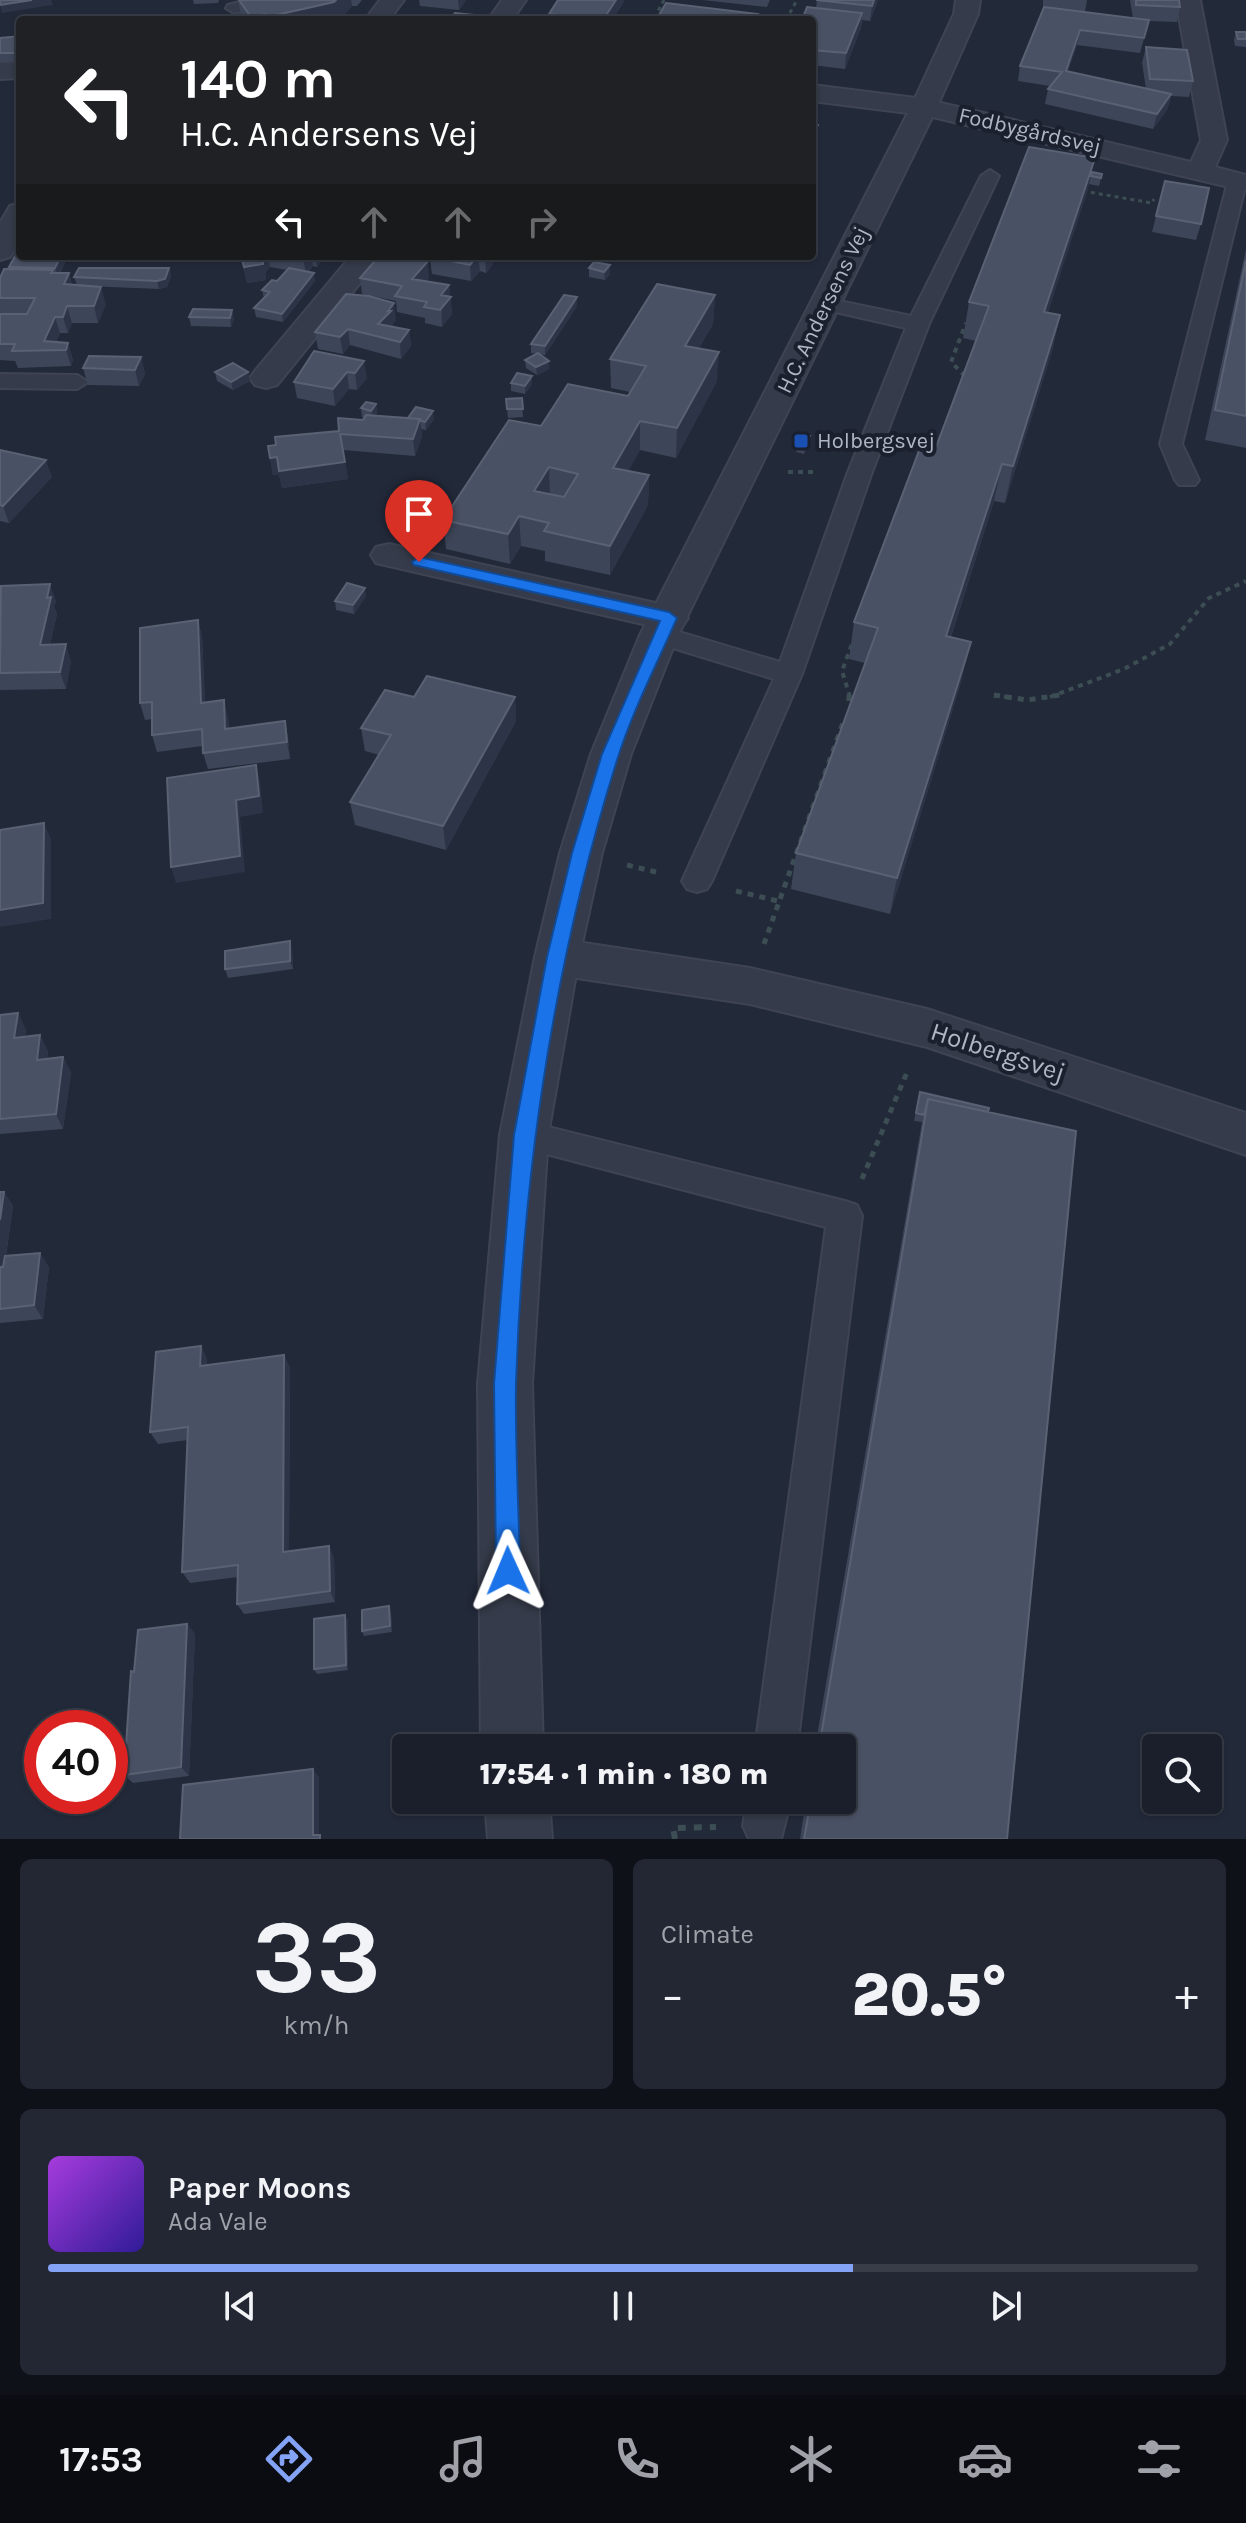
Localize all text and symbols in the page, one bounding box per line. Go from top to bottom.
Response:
text: 140 m [180,46,336,111]
icon: left [48,48,152,152]
street label: Fodbygårdsvej [956,102,1104,160]
text: H.C. Andersens Vej [180,113,478,155]
icon: left [268,200,312,244]
icon: ahead [352,200,396,244]
icon: ahead [436,200,480,244]
icon: right [520,200,564,244]
street label: H.C. Andersens Vej [771,222,875,398]
place label: Holbergsvej [817,428,935,454]
marker: Holbergsvej [792,432,810,450]
pin [385,480,453,562]
icon: arrive [397,492,441,536]
street label: Holbergsvej [927,1016,1069,1088]
position arrow [466,1529,550,1613]
speed limit sign: 40 [24,1710,128,1814]
map controls [1142,1734,1222,1814]
button: search [1142,1734,1222,1814]
text: 17:54 · 1 min · 180 m [480,1756,768,1792]
text: 33 [252,1897,381,2018]
text: Climate [661,1919,754,1950]
text: 20.5° [852,1960,1007,2030]
text: − [661,1970,684,2021]
text: + [1175,1970,1198,2021]
text: km/h [284,2010,349,2041]
text: Paper Moons [168,2170,351,2206]
text: Ada Vale [168,2206,268,2237]
icon: previous [218,2284,262,2328]
icon: pause [601,2284,645,2328]
icon: next [984,2284,1028,2328]
icon: directions [261,2431,317,2487]
icon: music [435,2431,491,2487]
icon: phone [609,2431,665,2487]
icon: climate [783,2431,839,2487]
icon: car [957,2431,1013,2487]
icon: filters [1131,2431,1187,2487]
text: 17:53 [59,2438,143,2480]

